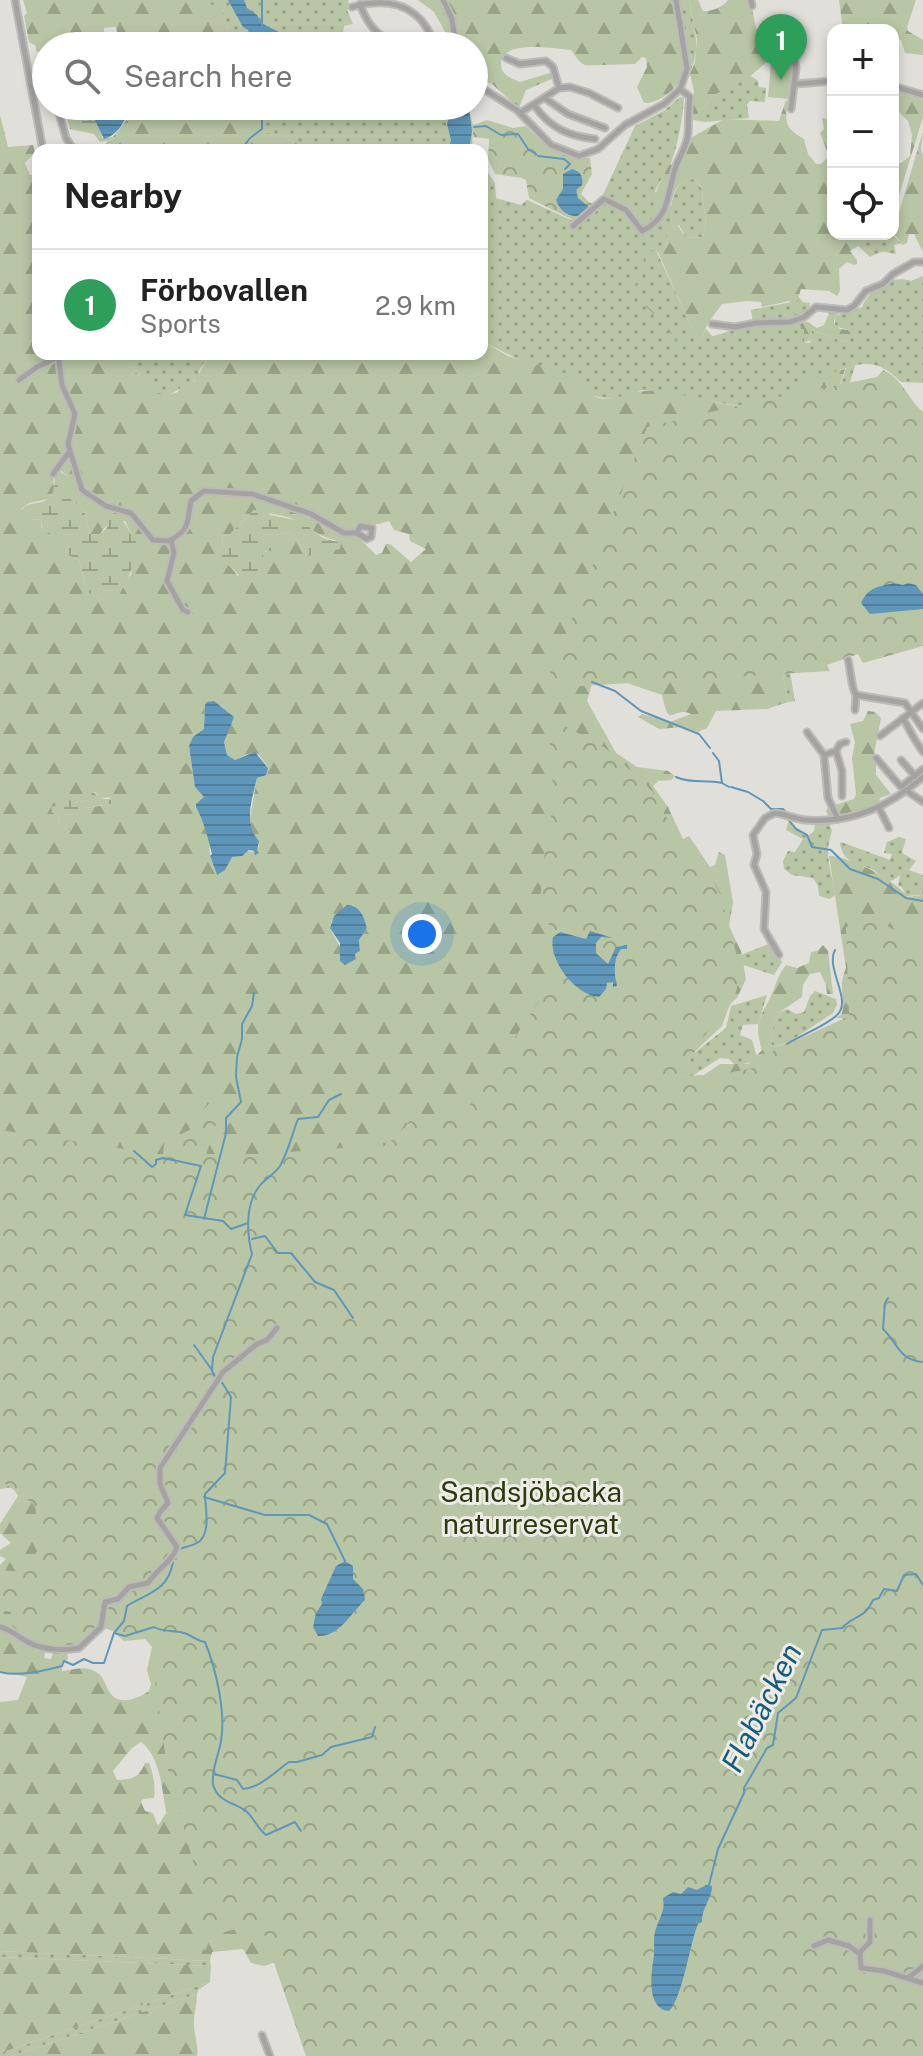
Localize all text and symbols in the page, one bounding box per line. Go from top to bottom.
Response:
pin: 1 [755,14,807,80]
map controls [827,24,899,240]
button: + [827,24,899,96]
search box [32,32,488,120]
icon: search [60,54,104,98]
text: Search here [124,58,292,94]
button: − [827,96,899,168]
button: locate [827,168,899,240]
text: Nearby [64,176,182,216]
text: Förbovallen [140,272,308,308]
text: 1 [84,290,96,321]
text: 2.9 km [375,290,456,321]
text: Sports [140,308,221,339]
your location [402,914,442,954]
park label: Sandsjöbacka naturreservat [440,1475,622,1540]
water label: Flabäcken [713,1637,809,1778]

